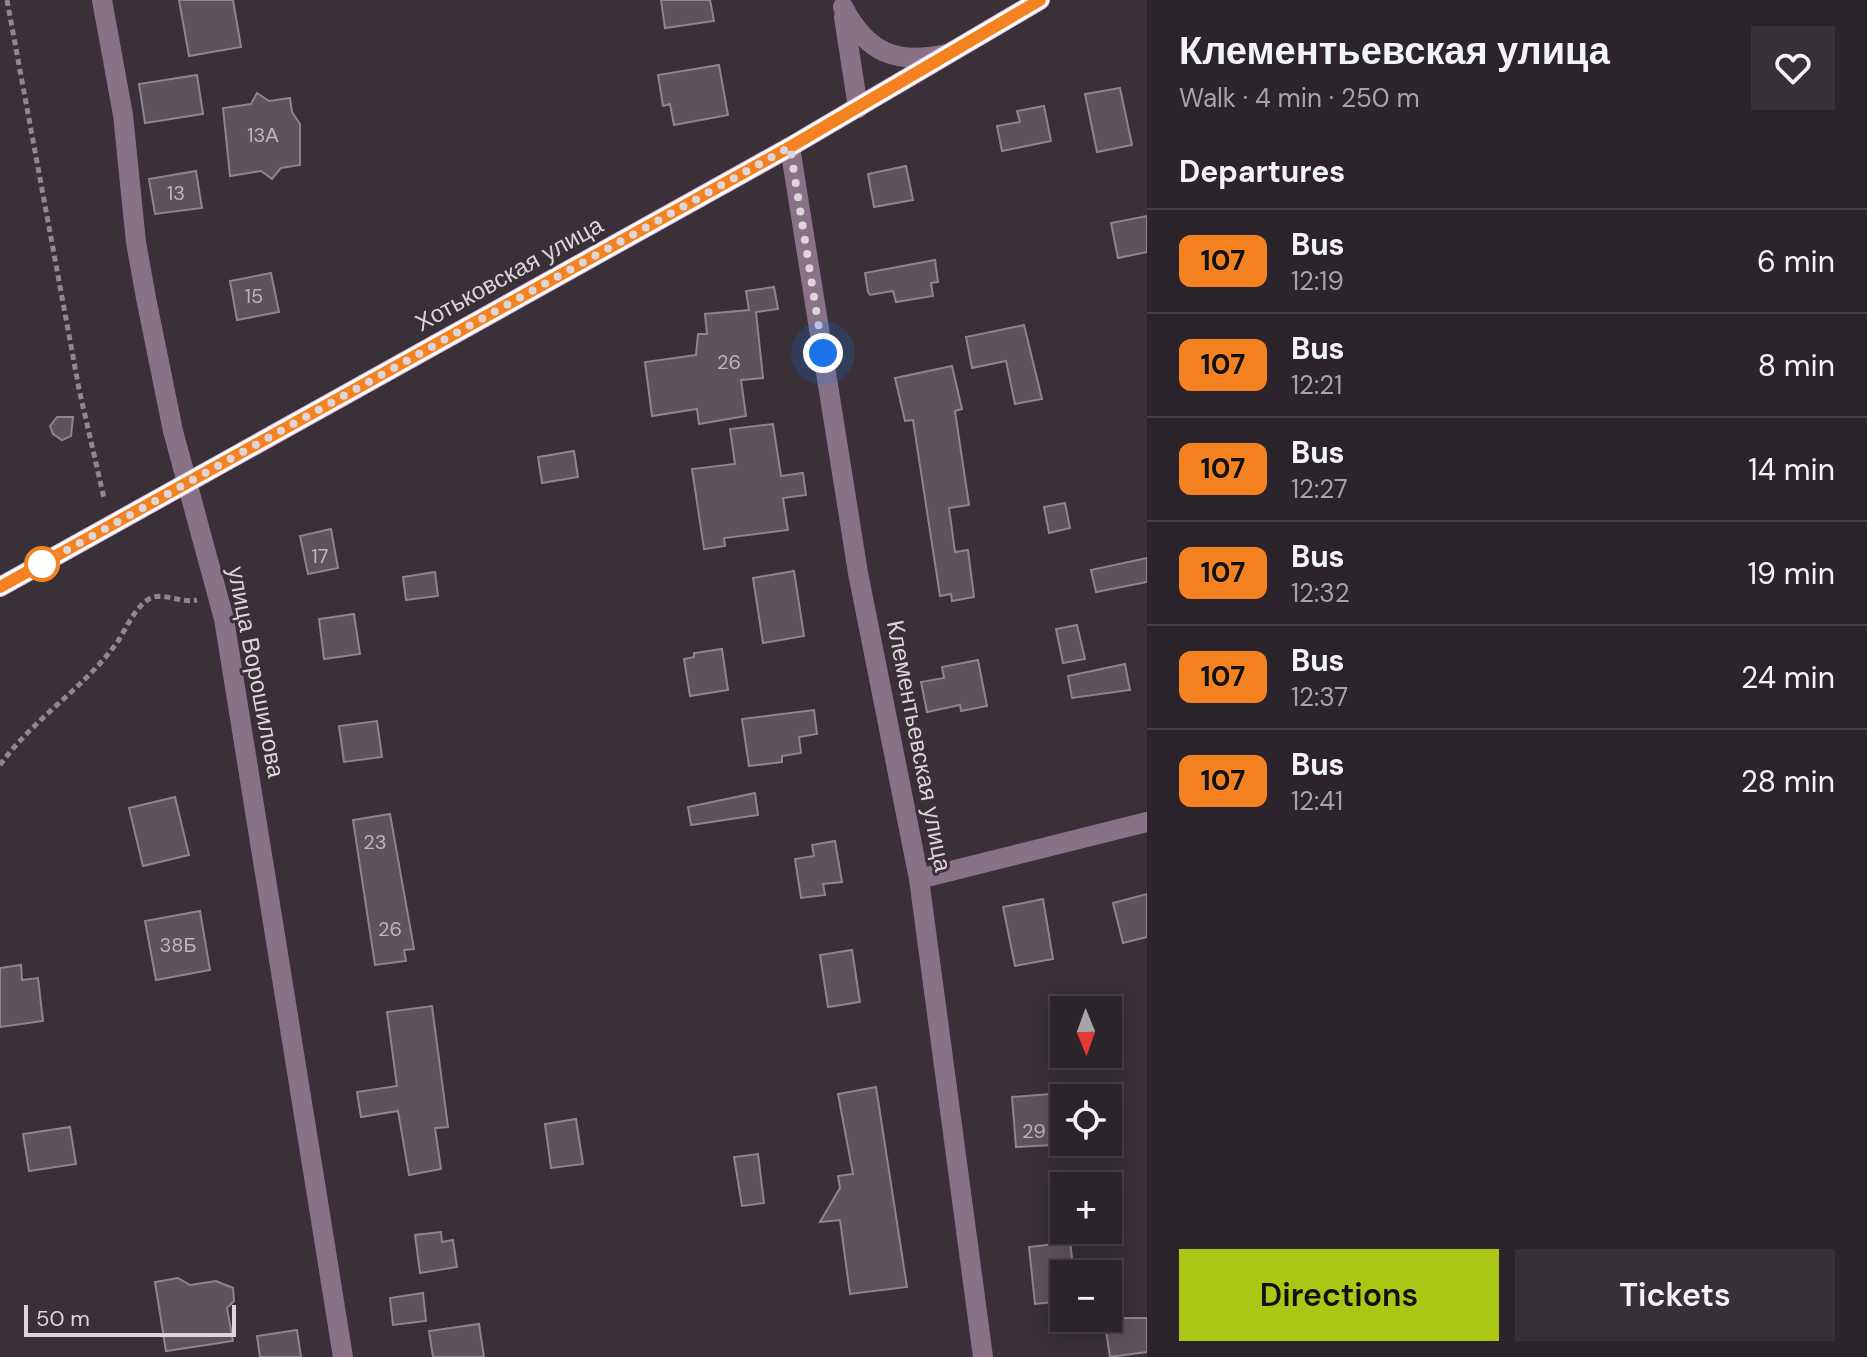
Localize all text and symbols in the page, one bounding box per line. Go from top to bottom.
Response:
text: Клементьевская улица [1179,26,1610,76]
button: heart [1751,26,1835,110]
text: Walk · 4 min · 250 m [1179,81,1420,115]
house number: 13А [247,122,279,148]
text: Departures [1179,152,1345,191]
house number: 13 [167,180,185,206]
street label: Хотьковская улица [409,209,609,338]
text: Bus [1291,225,1345,264]
text: 107 [1201,242,1245,279]
text: 6 min [1757,242,1835,281]
text: 12:19 [1291,264,1344,298]
house number: 15 [245,283,263,309]
text: Bus [1291,329,1345,368]
your location [803,333,843,373]
text: 107 [1201,346,1245,383]
text: 8 min [1758,346,1835,385]
house number: 26 [717,349,741,375]
text: 12:21 [1291,368,1342,402]
text: Bus [1291,433,1345,472]
text: 107 [1201,450,1245,487]
text: 14 min [1748,450,1835,489]
text: 12:27 [1291,472,1348,506]
text: Bus [1291,537,1345,576]
house number: 17 [312,543,328,569]
unlabelled marker [25,547,59,581]
text: 107 [1201,554,1245,591]
text: 19 min [1748,554,1835,593]
street label: улица Ворошилова [221,564,292,781]
text: 12:32 [1291,576,1350,610]
street label: Клементьевская улица [880,618,959,875]
text: Bus [1291,641,1345,680]
text: 107 [1201,658,1245,695]
text: 24 min [1741,658,1835,697]
text: 12:37 [1291,680,1348,714]
text: Bus [1291,745,1345,784]
text: 107 [1201,762,1245,799]
text: 28 min [1741,762,1835,801]
text: 12:41 [1291,784,1343,818]
house number: 23 [363,829,387,855]
house number: 26 [378,916,402,942]
house number: 38Б [159,932,197,958]
north arrow [1050,996,1122,1068]
map controls [1050,996,1122,1332]
button: locate [1050,1084,1122,1156]
house number: 29 [1022,1118,1046,1144]
button: + [1050,1172,1122,1244]
button: Directions [1179,1249,1499,1341]
button: Tickets [1515,1249,1835,1341]
button: − [1050,1260,1122,1332]
scale bar [24,1301,236,1337]
text: 50 m [36,1304,90,1333]

